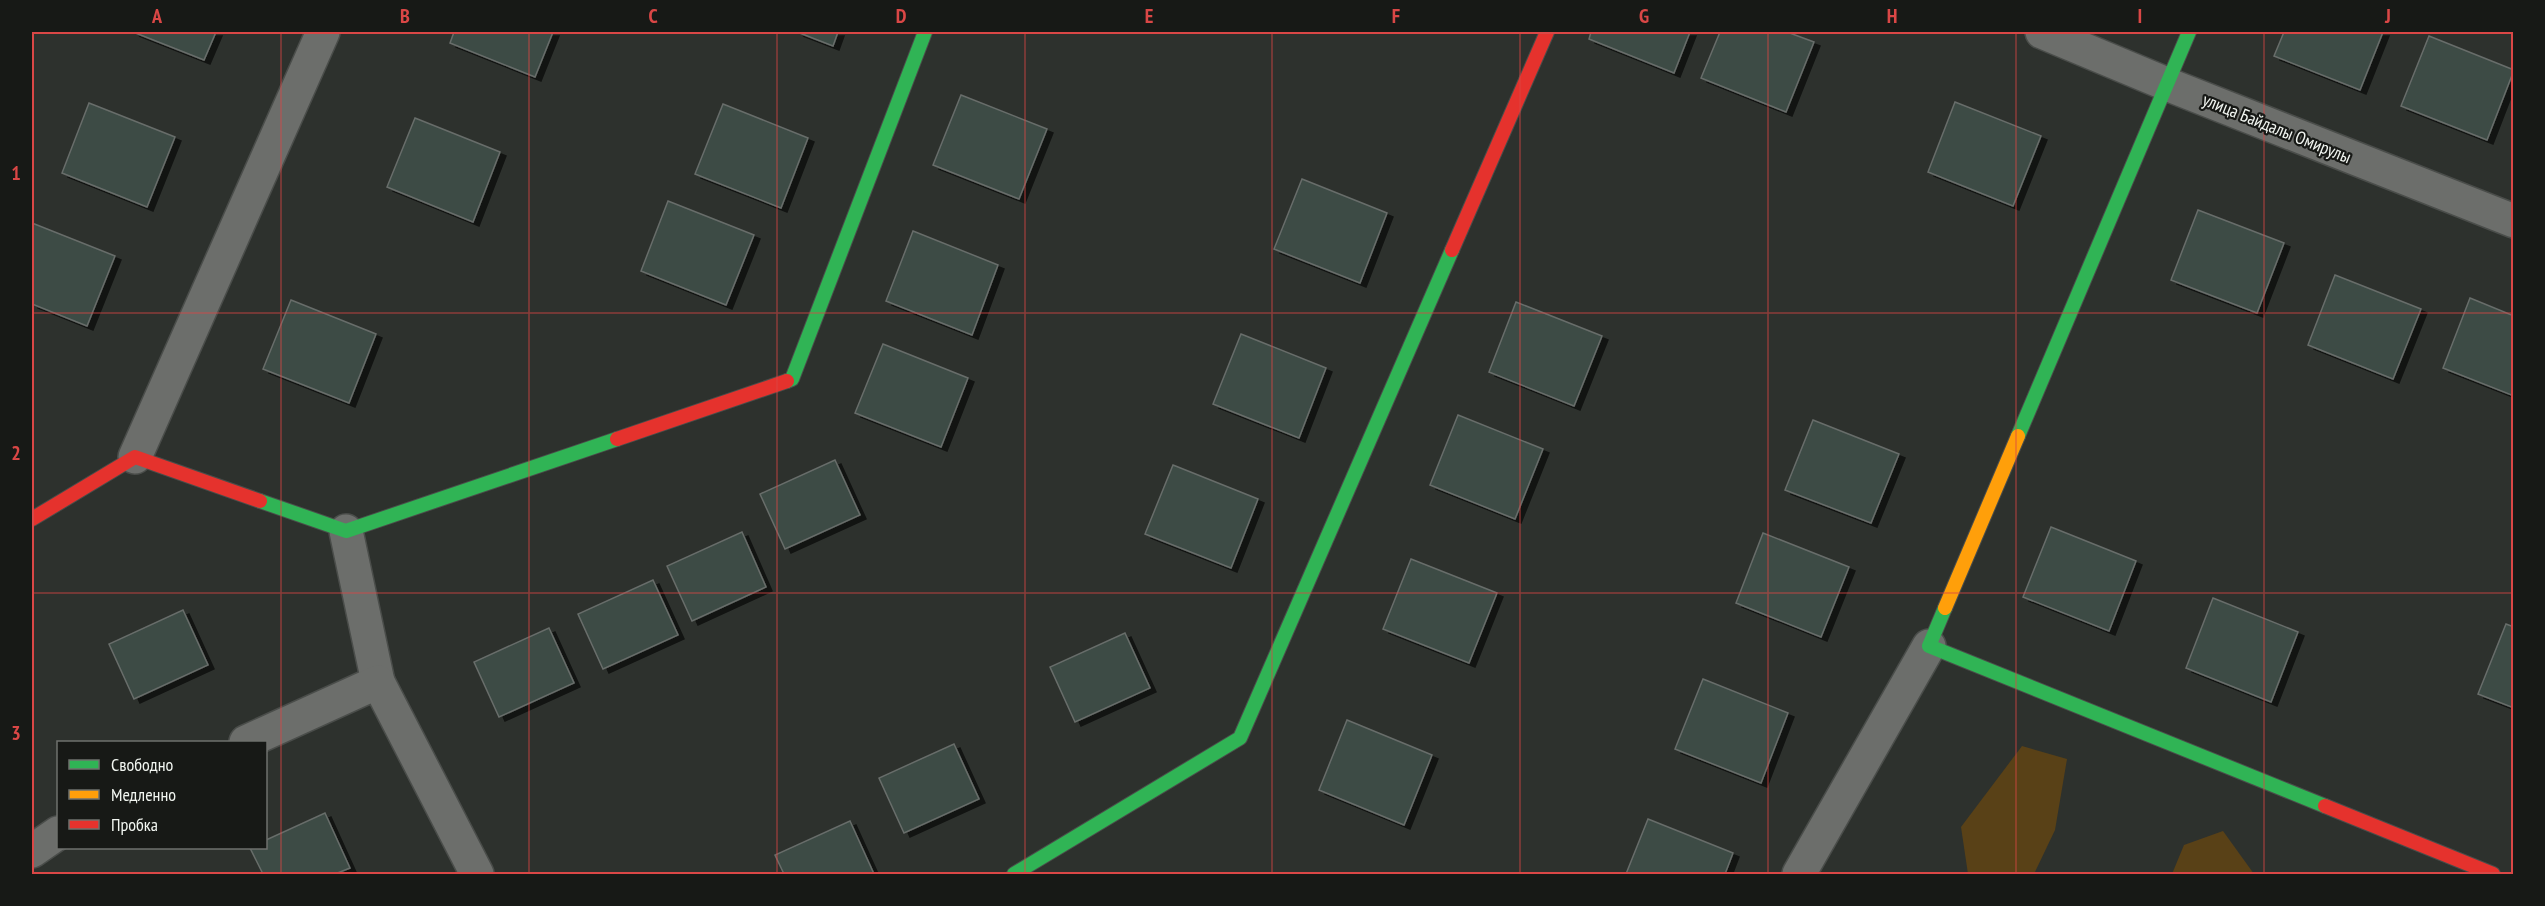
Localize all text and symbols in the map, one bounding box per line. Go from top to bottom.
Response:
text: A [151,3,163,29]
text: B [400,3,410,29]
text: C [648,3,658,29]
text: D [896,3,907,29]
text: E [1145,3,1153,29]
text: F [1392,3,1400,29]
text: G [1639,3,1649,29]
text: H [1887,3,1897,29]
text: I [2138,3,2142,29]
text: J [2384,3,2391,29]
street label: улица Байдалы Омирулы [2199,88,2355,168]
text: 1 [11,160,21,186]
text: 2 [11,440,21,466]
text: 3 [11,720,21,746]
legend [57,741,267,849]
text: Свободно [111,753,174,776]
text: Медленно [111,783,176,806]
text: Пробка [111,813,158,836]

